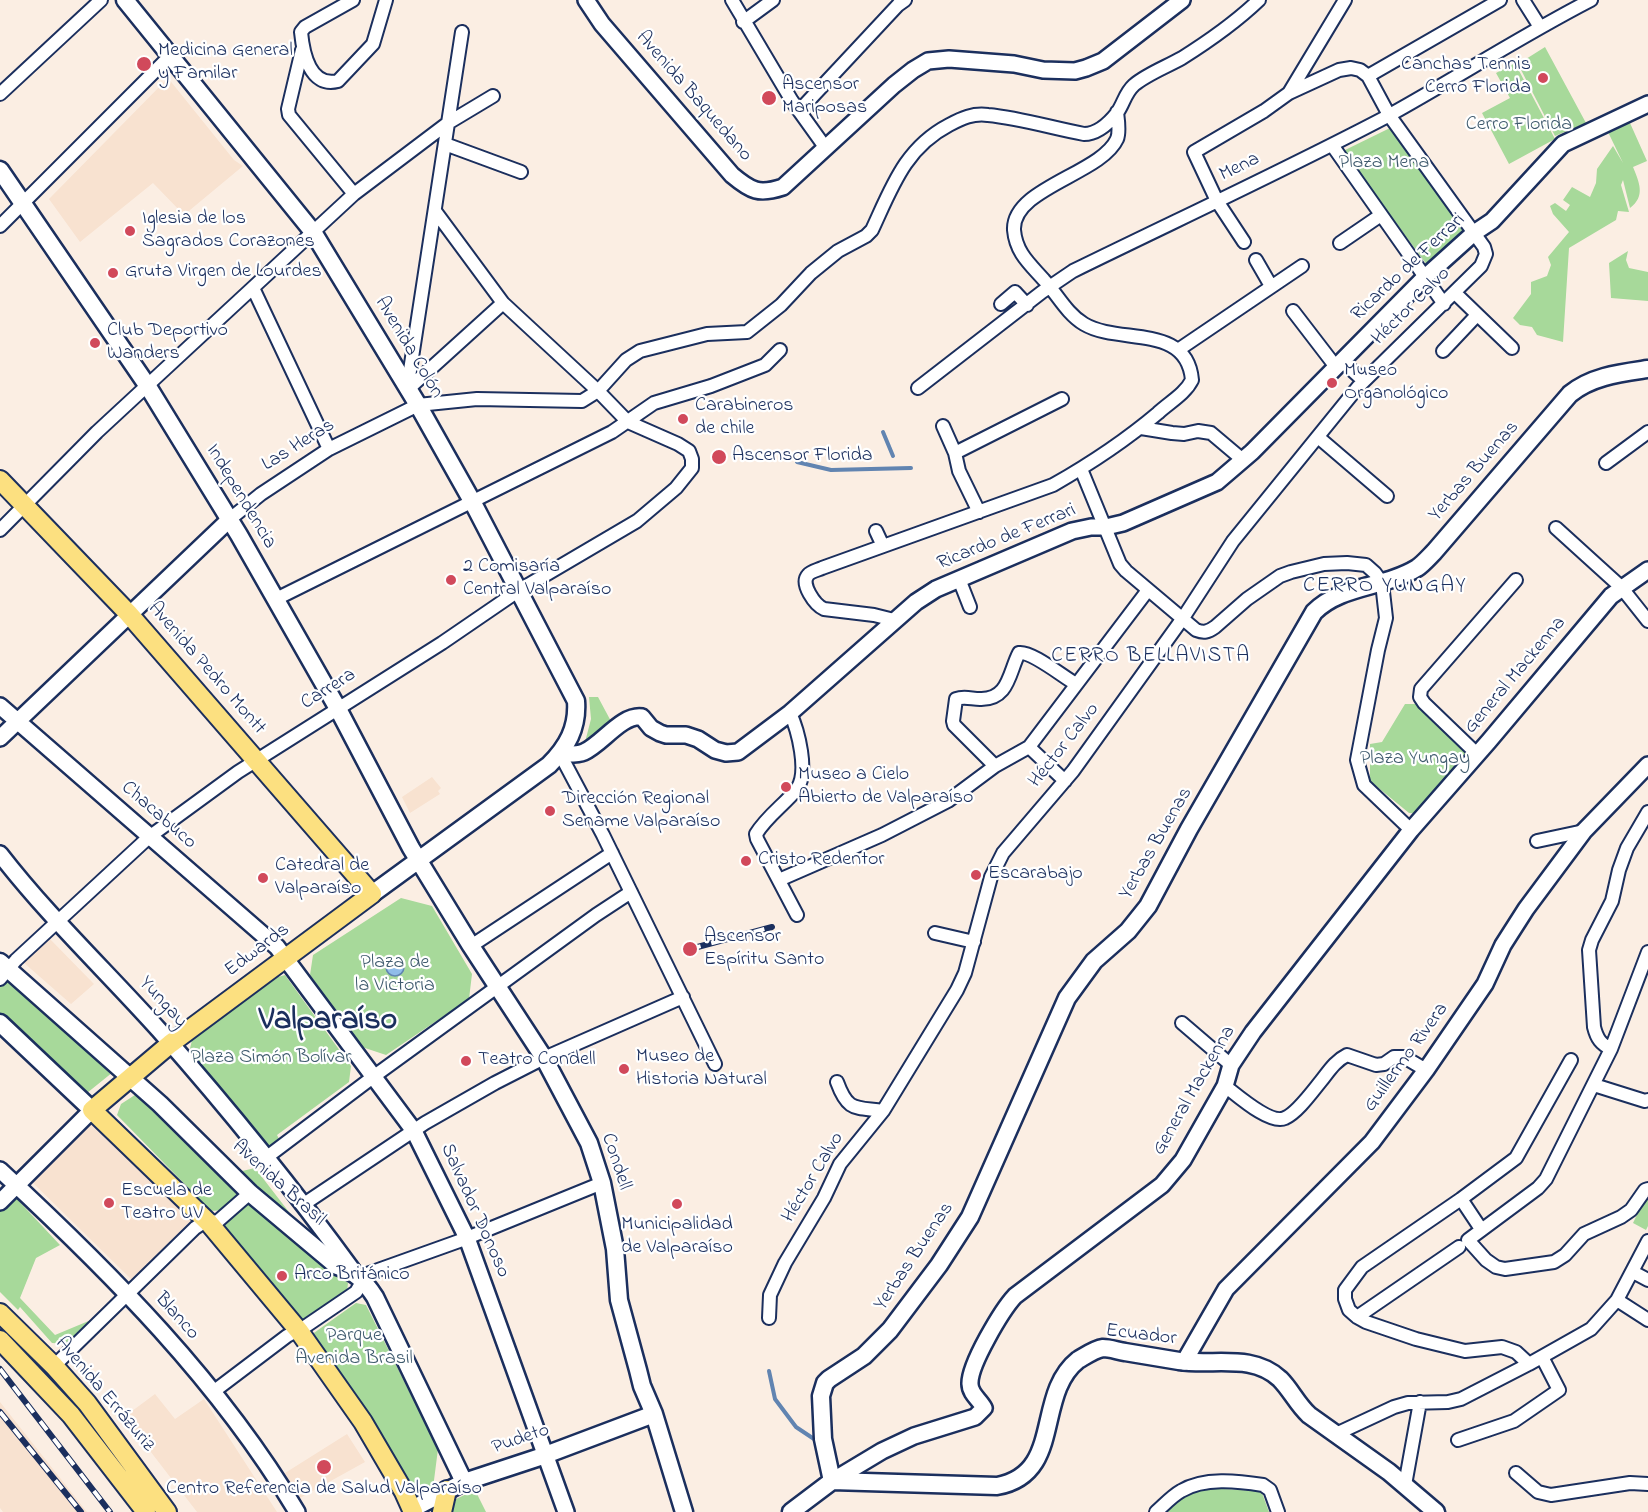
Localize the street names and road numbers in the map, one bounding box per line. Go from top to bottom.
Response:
street label: Avenida Baquedano [630,27,756,167]
street label: Mena [1216,148,1264,188]
street label: Ricardo de Ferrari [1347,209,1471,327]
street label: Héctor Calvo [1368,263,1456,351]
street label: Avenida Colón [368,293,448,403]
street label: Las Heras [258,414,340,478]
street label: Yerbas Buenas [1425,417,1525,527]
street label: Independencia [199,440,281,554]
street label: Ricardo de Ferrari [934,499,1080,577]
street label: Avenida Pedro Montt [142,598,270,740]
street label: General Mackenna [1460,612,1572,740]
street label: Carrera [297,664,361,716]
street label: Héctor Calvo [1024,699,1106,793]
street label: Chacabuco [115,777,201,855]
street label: Yerbas Buenas [1115,784,1199,904]
street label: Edwards [221,919,295,983]
street label: Yungay [133,972,191,1034]
street label: Guillermo Rivera [1359,999,1455,1117]
street label: General Mackenna [1148,1022,1242,1160]
street label: Héctor Calvo [778,1129,850,1227]
street label: Condell [595,1131,635,1193]
street label: Avenida Brasil [226,1136,330,1232]
street label: Salvador Donoso [434,1140,514,1282]
street label: Yerbas Buenas [870,1198,960,1316]
street label: Blanco [148,1288,204,1346]
street label: Ecuador [1104,1320,1178,1352]
street label: Avenida Errázuriz [49,1333,159,1457]
street label: Pudeto [489,1419,553,1461]

